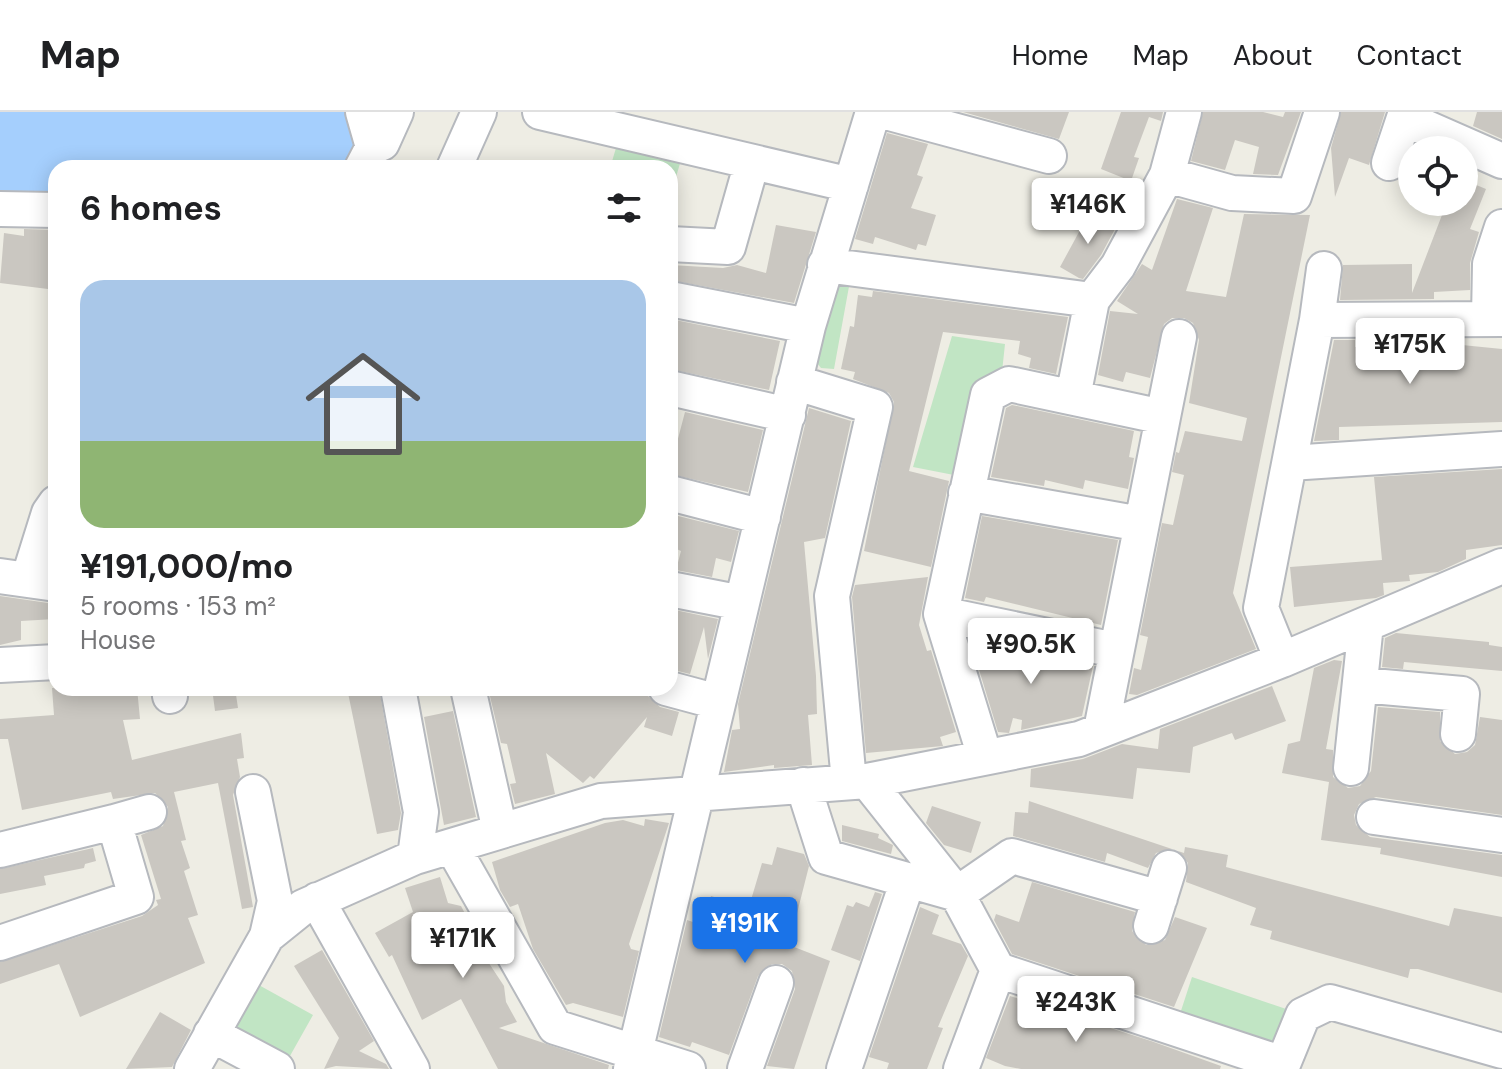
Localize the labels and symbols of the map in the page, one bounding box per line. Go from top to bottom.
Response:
pin: ¥146K [1032,178,1144,246]
pin: ¥175K [1354,318,1466,386]
pin: ¥90.5K [966,618,1096,686]
pin: ¥191K [689,897,801,965]
pin: ¥171K [407,912,519,980]
pin: ¥243K [1020,976,1132,1044]

